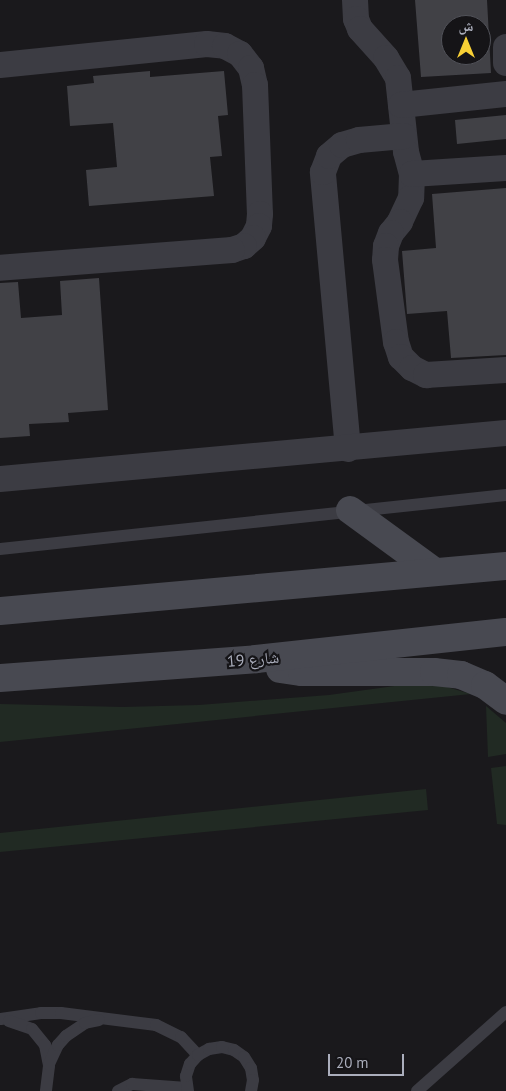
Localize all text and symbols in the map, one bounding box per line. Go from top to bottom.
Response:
north arrow [441,15,491,65]
text: ش [459,17,473,35]
street label: شارع 19 [226,647,280,671]
scale bar [331,1044,407,1076]
text: 20 m [336,1053,369,1072]

